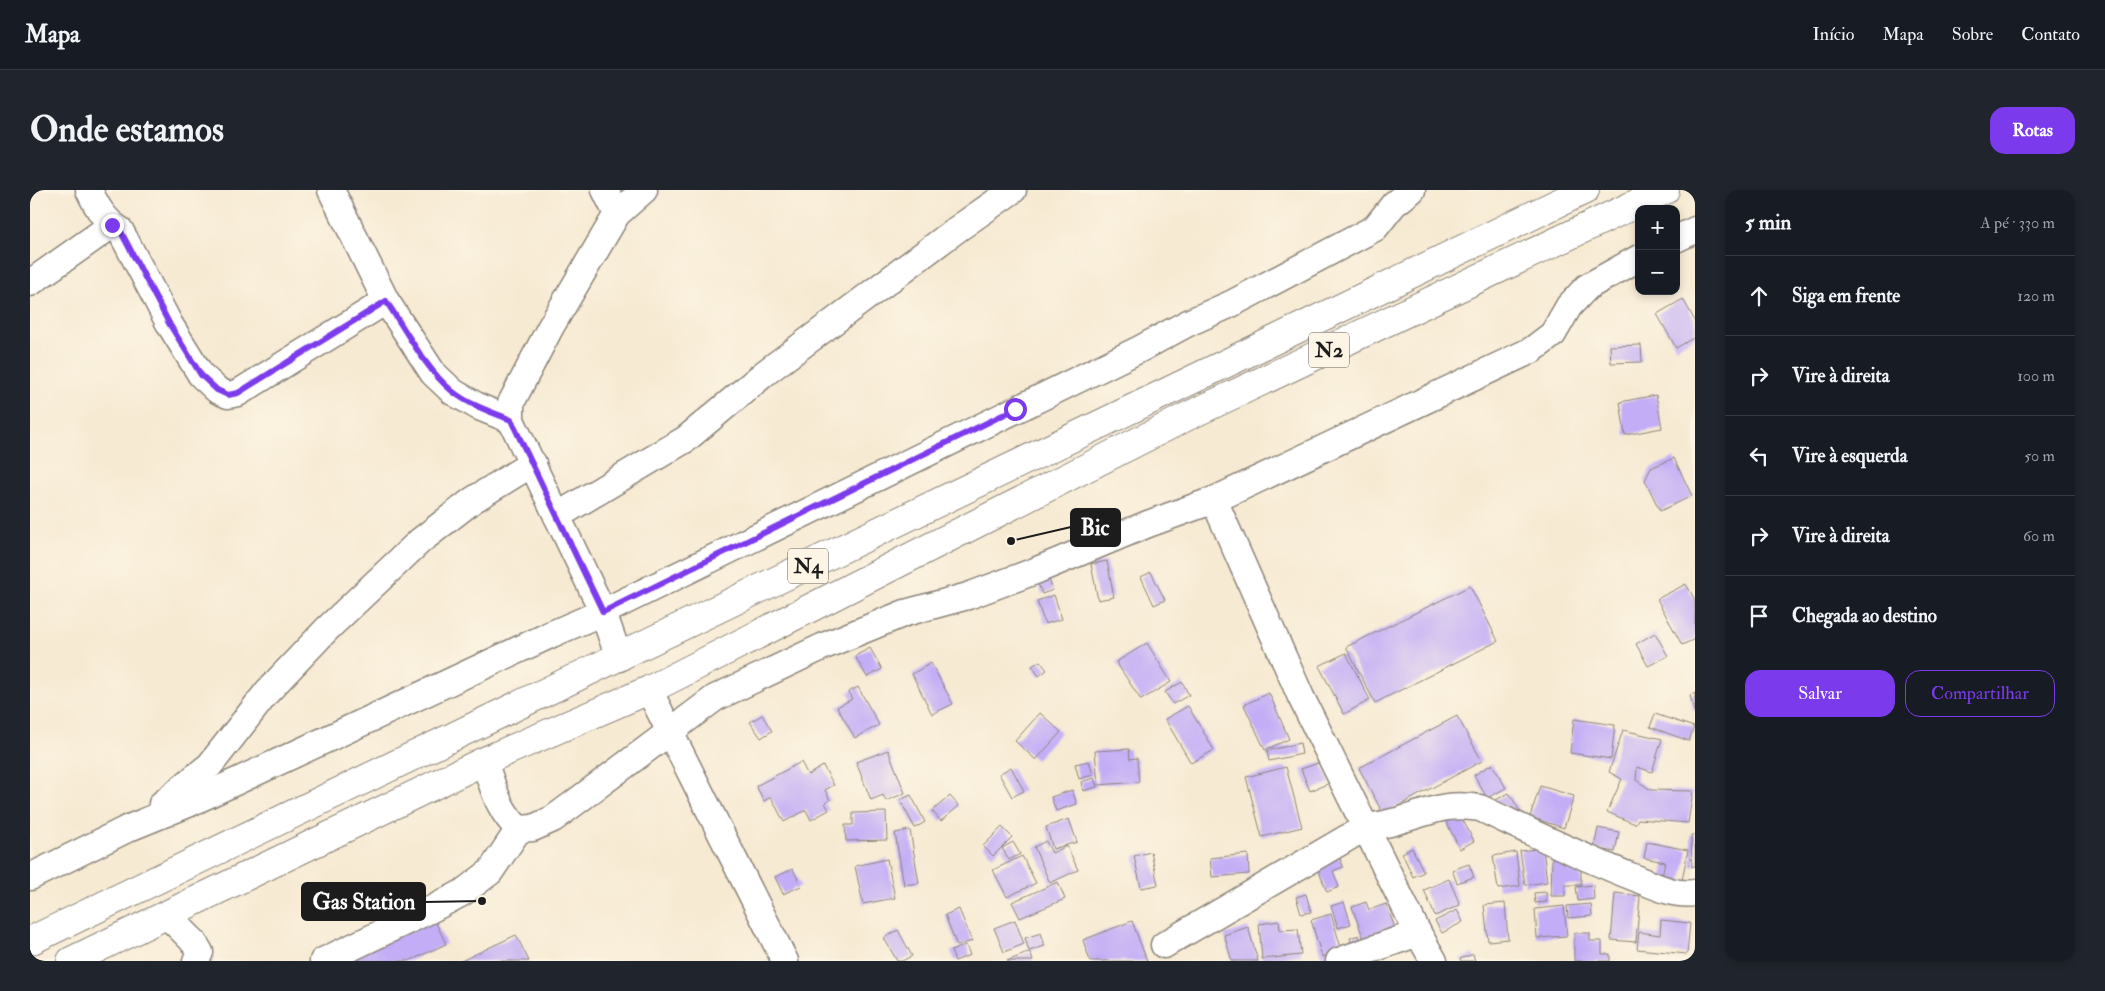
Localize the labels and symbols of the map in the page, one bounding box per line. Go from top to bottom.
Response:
route end [101,214,124,237]
road number: N2 [1309,332,1349,368]
route start [1004,398,1027,421]
callout: Bic [1071,509,1120,546]
text: Bic [1081,514,1110,542]
road number: N4 [788,548,828,584]
callout: Gas Station [302,883,425,920]
text: Gas Station [313,888,416,916]

